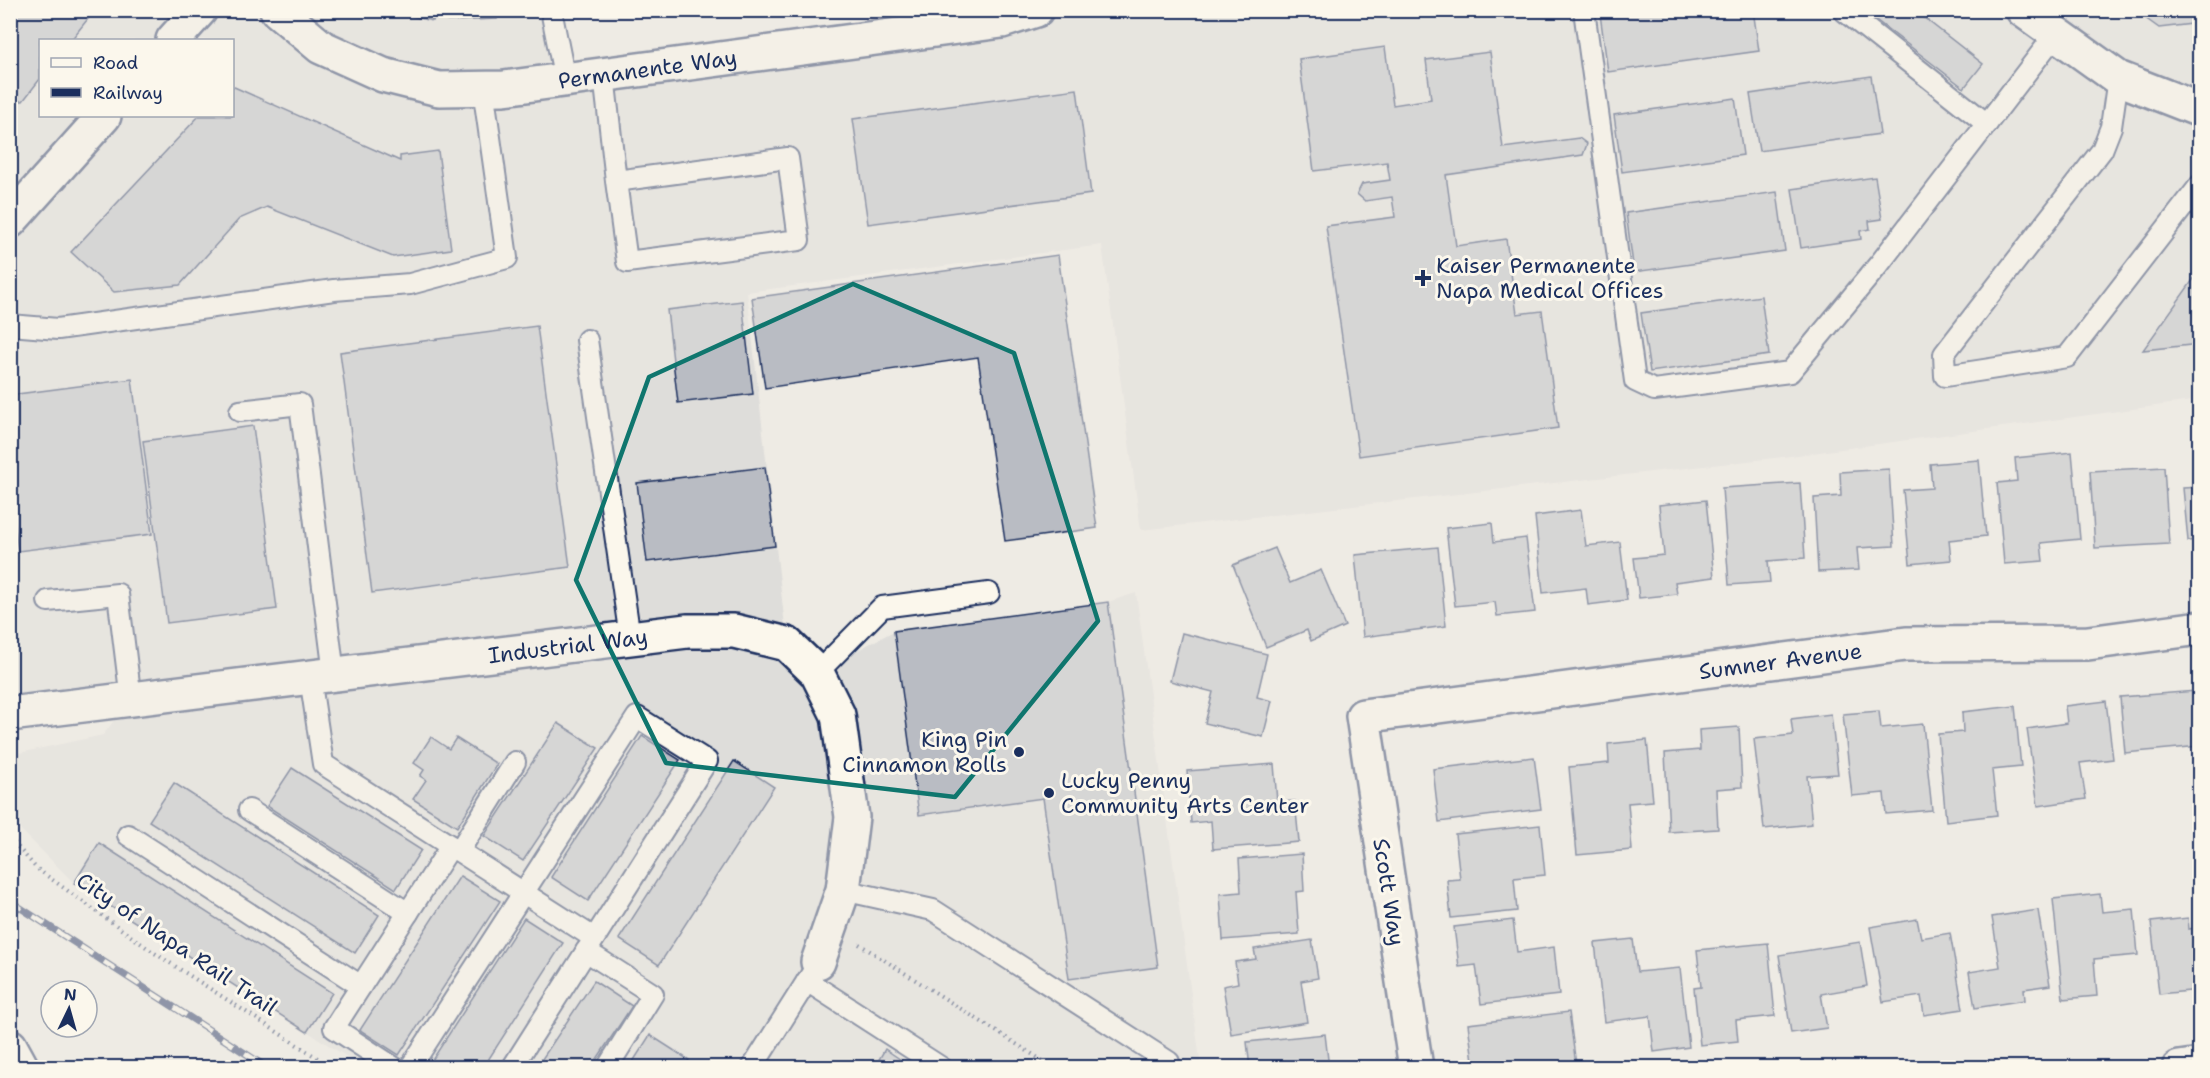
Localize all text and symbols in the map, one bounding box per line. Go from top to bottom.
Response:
legend [39,39,234,117]
street label: Permanente Way [556,42,739,95]
text: Road [93,51,138,75]
text: Railway [93,81,163,105]
place label: Kaiser Permanente Napa Medical Offices [1436,251,1664,305]
marker: Kaiser Permanente Napa Medical Offices [1414,269,1432,287]
street label: Industrial Way [486,621,649,670]
street label: Sumner Avenue [1697,635,1864,686]
place label: King Pin Cinnamon Rolls [842,725,1007,779]
marker: King Pin Cinnamon Rolls [1012,745,1026,759]
place label: Lucky Penny Community Arts Center [1061,766,1310,820]
marker: Lucky Penny Community Arts Center [1042,786,1056,800]
street label: Scott Way [1366,836,1412,948]
street label: City of Napa Rail Trail [71,867,283,1021]
north arrow [39,979,99,1039]

